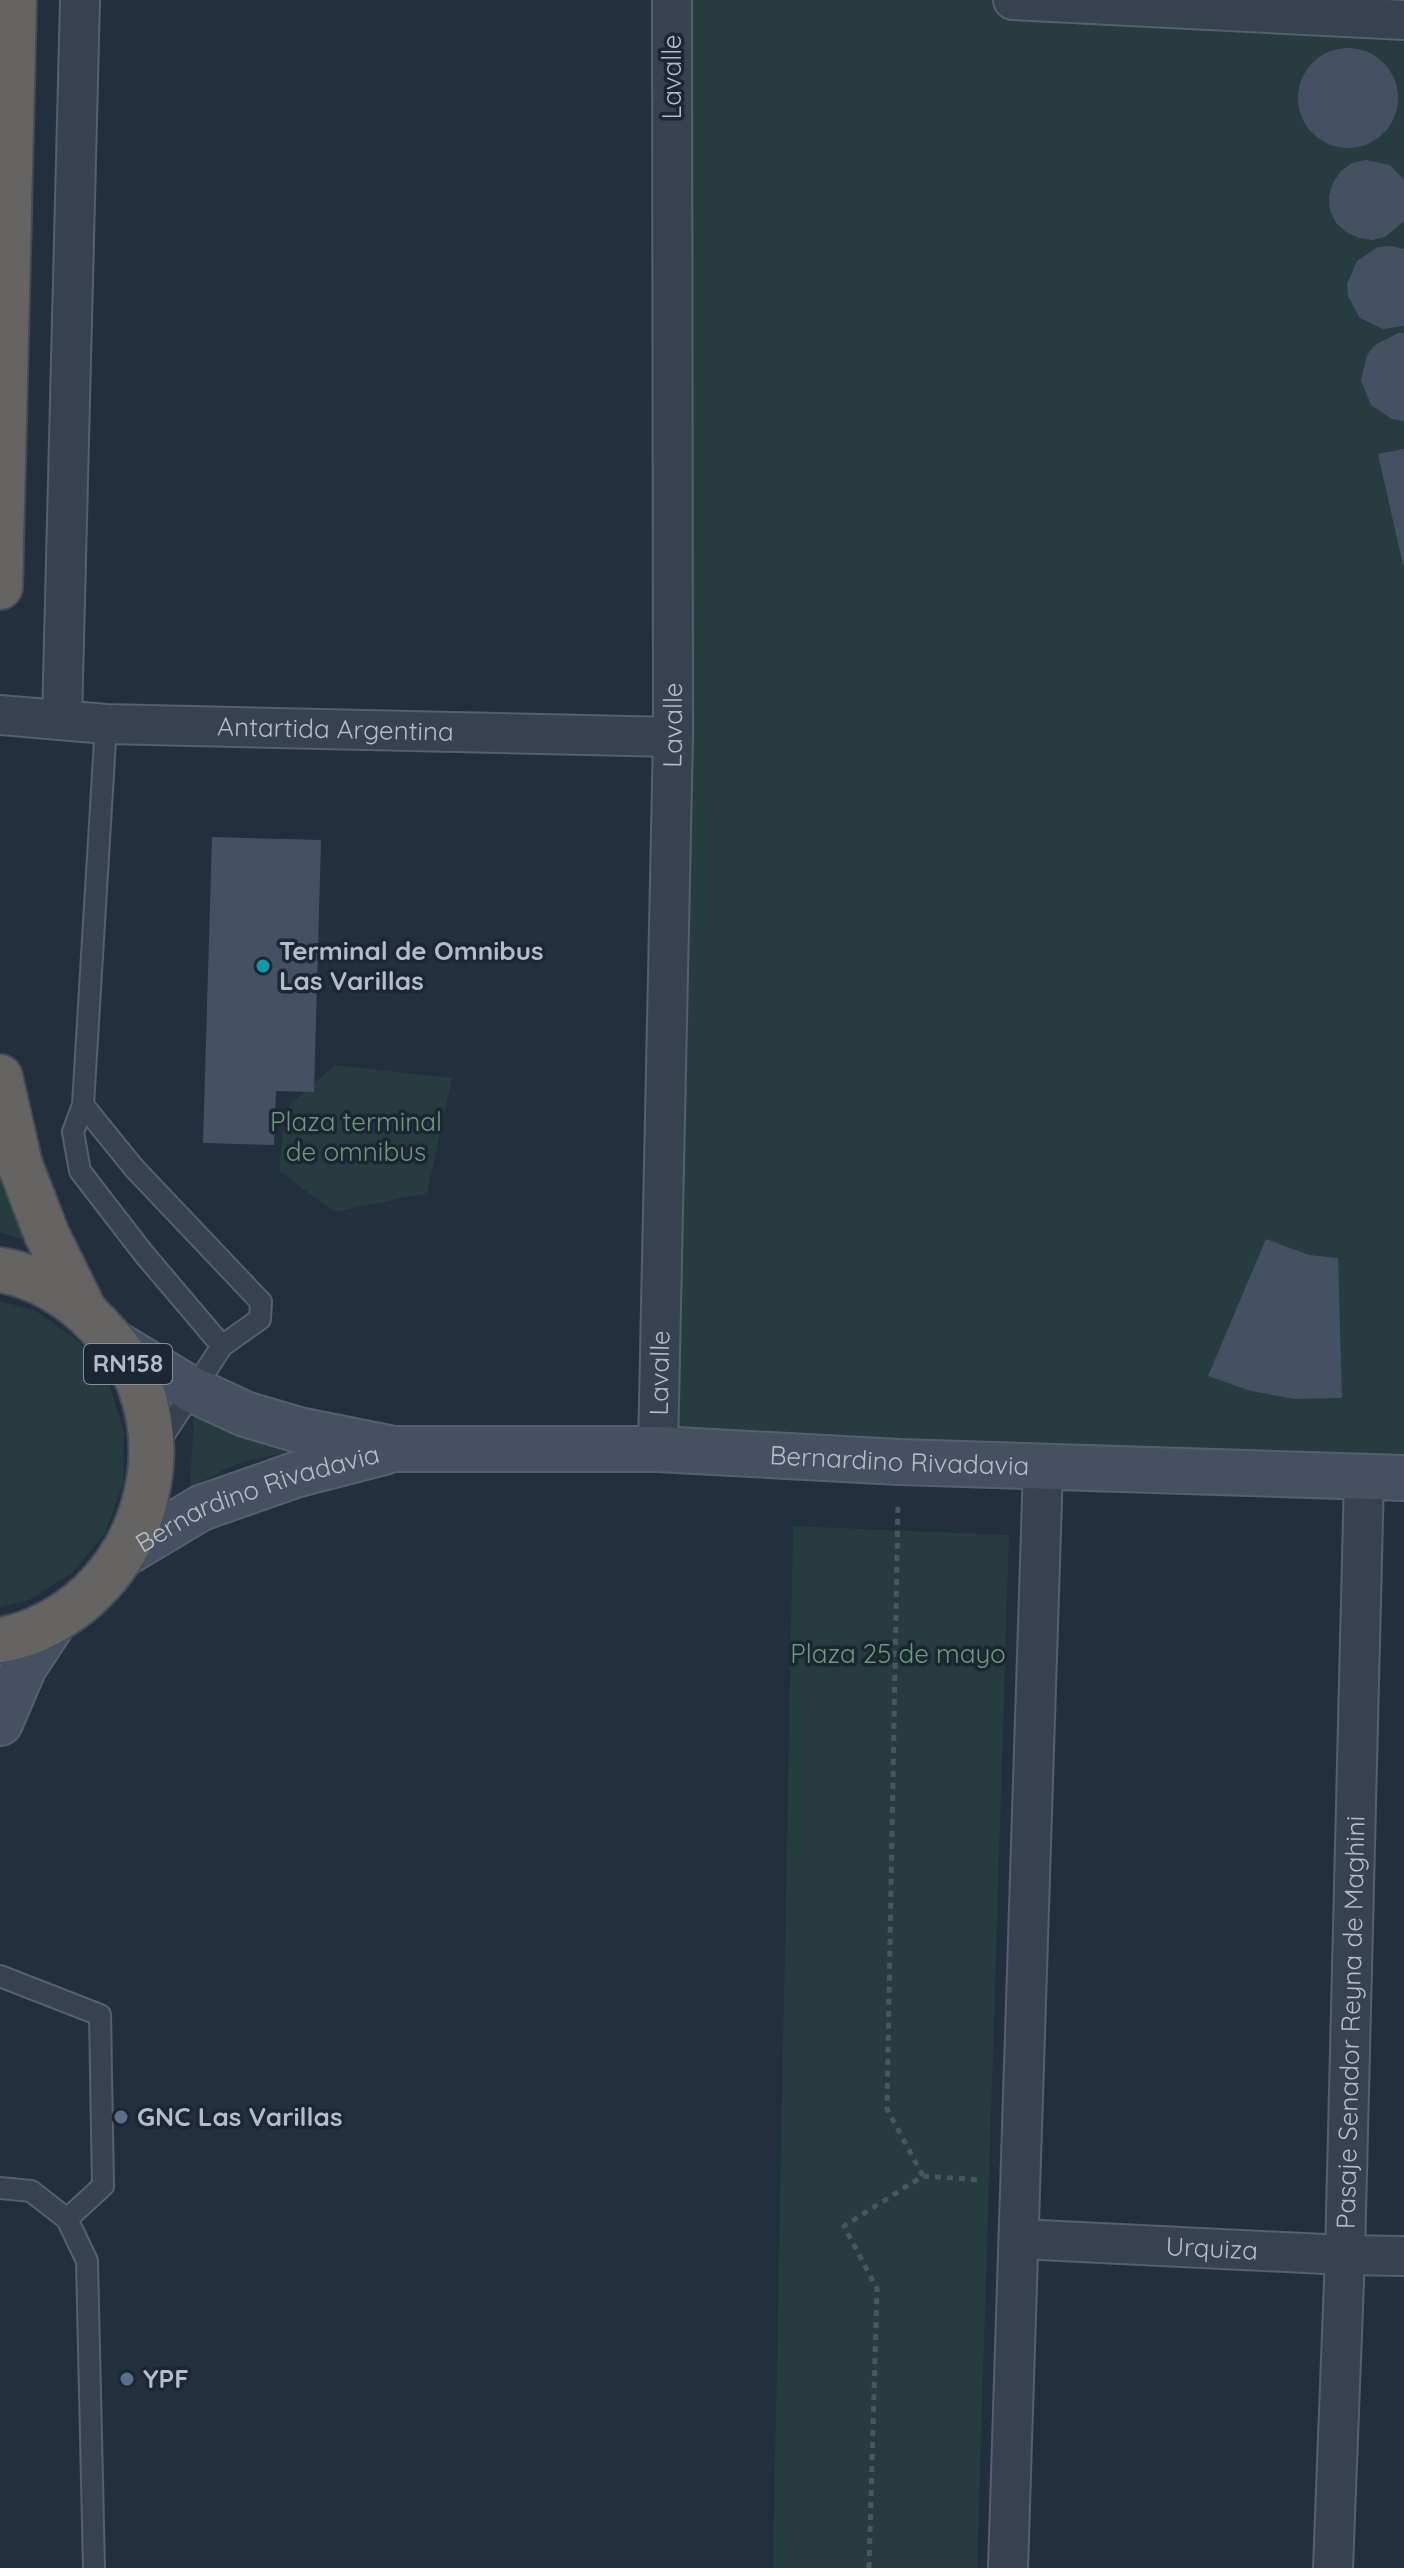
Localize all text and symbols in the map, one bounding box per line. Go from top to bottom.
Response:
street label: Lavalle [655,34,688,120]
street label: Lavalle [655,683,689,768]
street label: Antartida Argentina [217,710,454,748]
place label: Terminal de Omnibus Las Varillas [279,934,543,997]
marker: Terminal de Omnibus Las Varillas [254,957,272,975]
park label: Plaza terminal de omnibus [270,1105,442,1168]
street label: Lavalle [642,1330,676,1416]
road number: RN158 [84,1344,172,1384]
street label: Bernardino Rivadavia [129,1437,383,1559]
street label: Bernardino Rivadavia [769,1438,1030,1482]
park label: Plaza 25 de mayo [790,1637,1006,1670]
street label: Pasaje Senador Reyna de Maghini [1329,1815,1372,2229]
place label: GNC Las Varillas [137,2100,342,2133]
marker: GNC Las Varillas [112,2108,130,2126]
street label: Urquiza [1165,2229,1259,2267]
place label: YPF [143,2362,189,2395]
marker: YPF [118,2370,136,2388]

